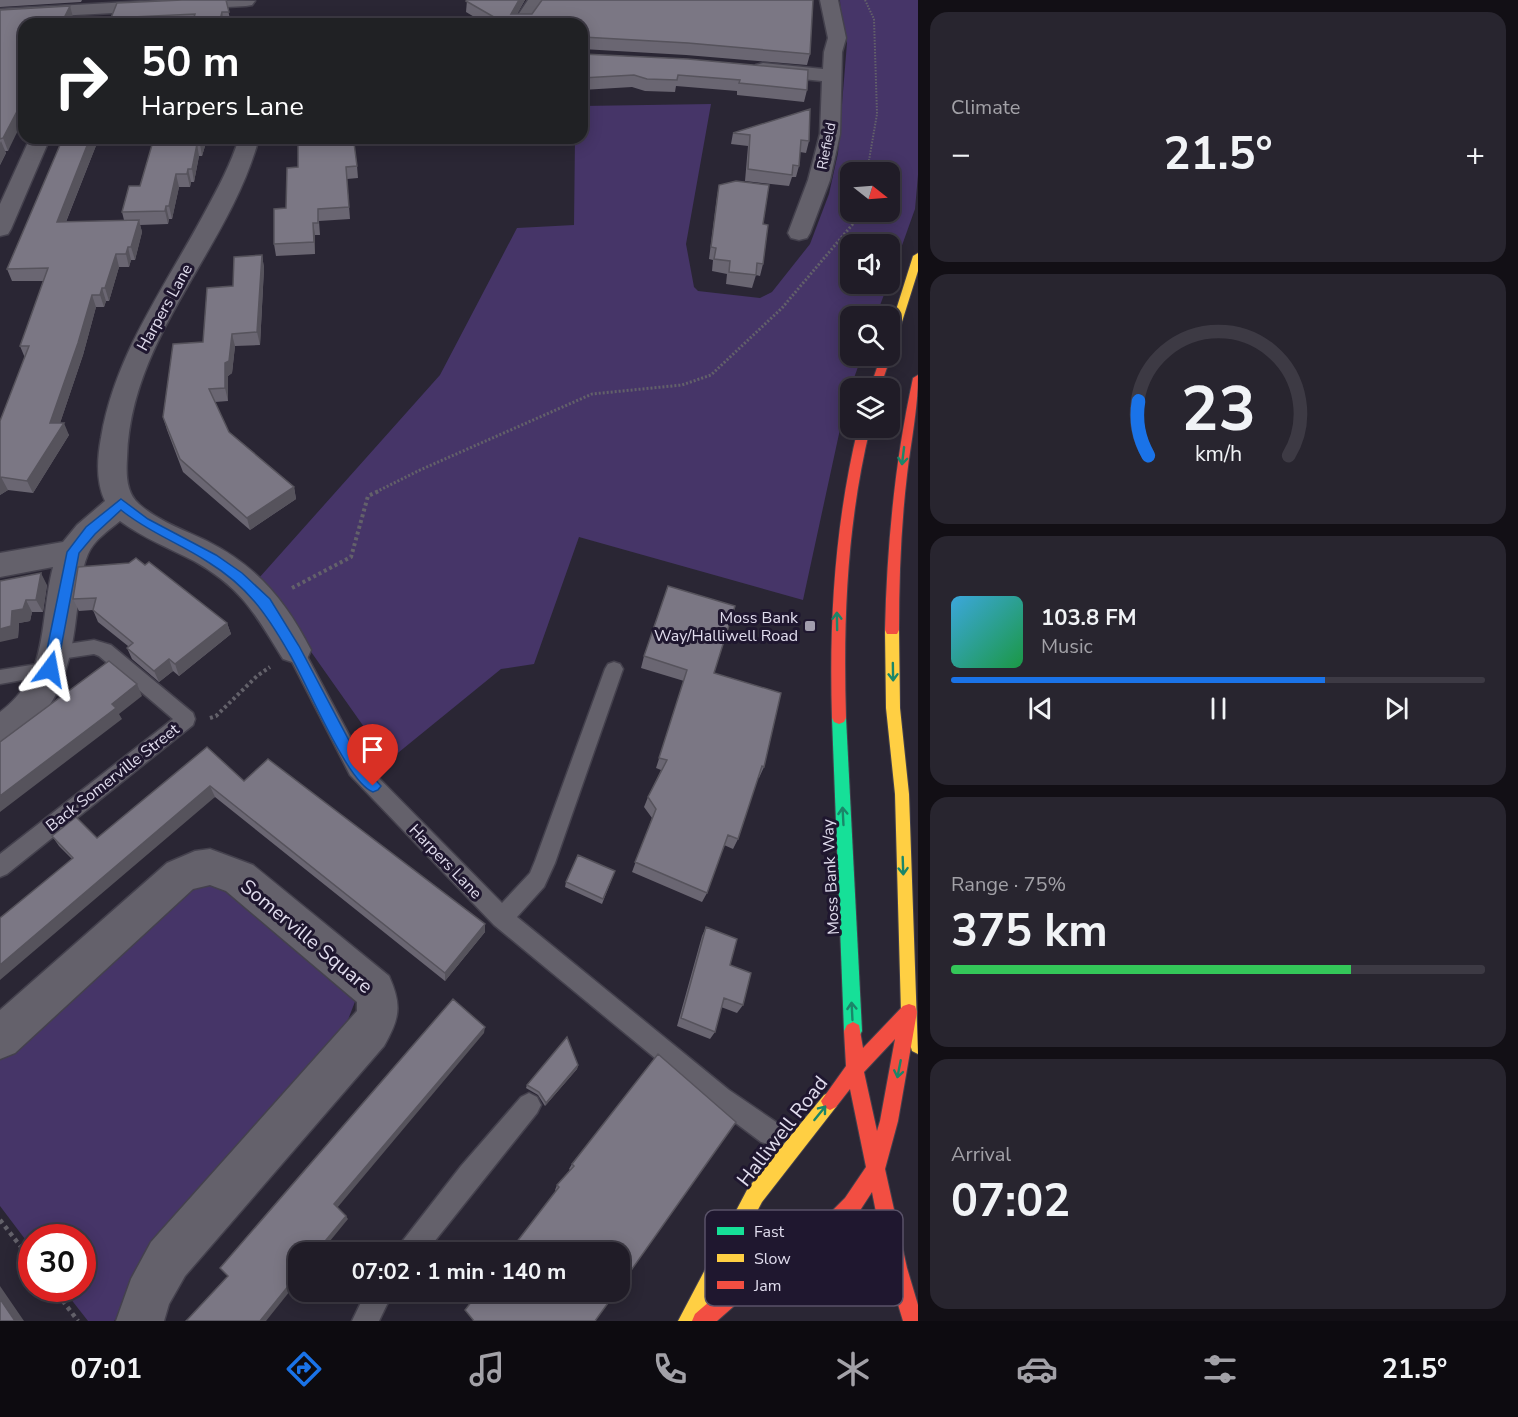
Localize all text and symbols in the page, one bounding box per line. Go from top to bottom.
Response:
text: 50 m [141,34,240,91]
icon: right [42,42,120,120]
text: Harpers Lane [141,88,304,125]
text: Climate [951,94,1020,121]
street label: Riefield [813,121,840,171]
text: 21.5° [1163,124,1273,185]
text: − [951,132,971,177]
text: + [1465,132,1485,177]
north arrow [840,162,900,222]
map controls [840,162,900,438]
button: sound [840,234,900,294]
street label: Harpers Lane [132,260,198,355]
button: search [840,306,900,366]
text: 23 [1181,367,1255,452]
button: layers [840,378,900,438]
text: km/h [1194,439,1242,469]
one-way arrow [897,446,908,466]
text: 103.8 FM [1041,603,1137,633]
place label: Moss Bank Way/Halliwell Road [654,607,799,647]
one-way arrow [832,611,843,631]
marker: Moss Bank Way/Halliwell Road [803,619,817,633]
text: Music [1041,633,1093,660]
position arrow [18,637,82,701]
one-way arrow [887,661,899,681]
icon: previous [1024,692,1057,725]
icon: pause [1202,692,1235,725]
icon: next [1380,692,1413,725]
street label: Back Somerville Street [41,719,184,837]
pin [347,724,398,786]
icon: arrive [356,733,389,766]
one-way arrow [838,806,849,826]
street label: Moss Bank Way [817,818,845,935]
street label: Harpers Lane [404,819,487,904]
one-way arrow [898,856,909,876]
text: Range · 75% [951,871,1066,898]
street label: Somerville Square [235,873,379,1000]
text: 375 km [951,901,1108,962]
one-way arrow [847,1001,858,1021]
one-way arrow [893,1059,904,1078]
street label: Halliwell Road [731,1071,834,1192]
one-way arrow [813,1105,826,1121]
text: Arrival [951,1141,1011,1168]
text: 07:02 [951,1171,1070,1232]
legend [705,1210,903,1306]
text: Fast [754,1221,785,1243]
speed limit sign: 30 [18,1224,96,1302]
text: Slow [754,1248,791,1270]
text: 07:02 · 1 min · 140 m [352,1257,566,1287]
text: Jam [753,1275,781,1297]
icon: directions [283,1348,325,1390]
icon: music [466,1348,508,1390]
icon: phone [649,1348,691,1390]
icon: climate [832,1348,874,1390]
icon: car [1016,1348,1058,1390]
icon: filters [1199,1348,1241,1390]
text: 07:01 [71,1351,142,1388]
text: 21.5° [1382,1351,1447,1388]

